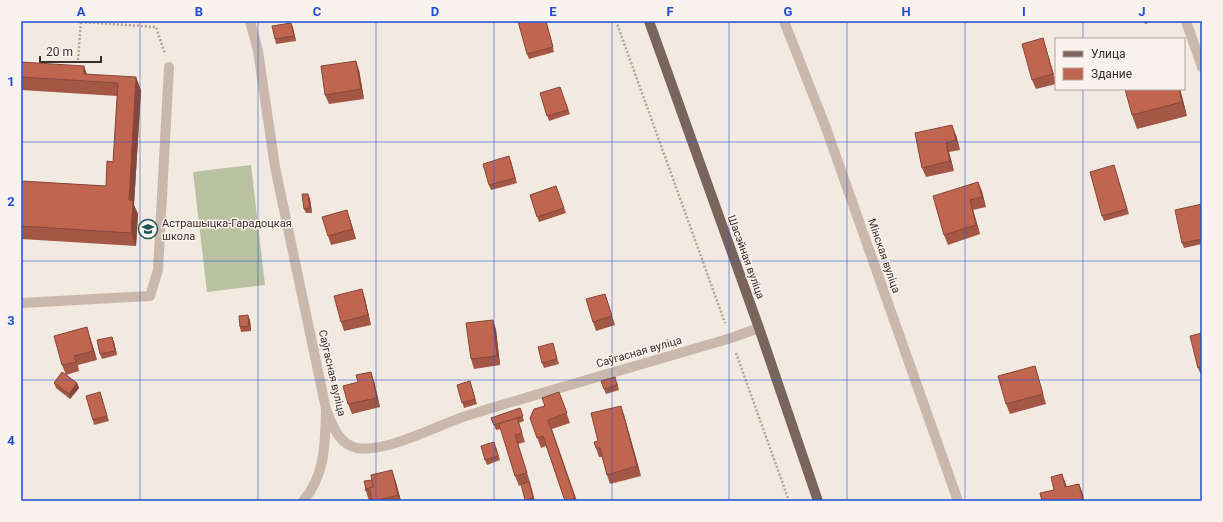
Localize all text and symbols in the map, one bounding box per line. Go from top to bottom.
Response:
text: A [77,4,86,19]
text: B [195,4,203,19]
text: C [313,4,322,19]
text: D [431,4,439,19]
text: E [549,4,557,19]
text: F [666,4,674,19]
text: G [784,4,793,19]
text: H [901,4,911,19]
text: I [1022,4,1026,19]
text: J [1138,4,1146,19]
scale bar [40,38,101,64]
legend [1055,38,1185,90]
text: 20 m [46,45,73,59]
text: Улица [1091,47,1126,61]
text: Здание [1091,67,1132,81]
text: 1 [7,74,15,89]
text: 2 [7,194,15,209]
street label: Шасэйная вуліца [725,213,767,301]
place label: Астрашыцка-Гарадоцкая школа [162,217,292,243]
street label: Мінская вуліца [865,217,903,295]
school or university icon: Астрашыцка-Гарадоцкая школа [137,218,159,240]
text: 3 [7,313,15,328]
street label: Саўгасная вуліца [316,328,348,418]
street label: Саўгасная вуліца [595,334,683,370]
text: 4 [7,433,15,448]

